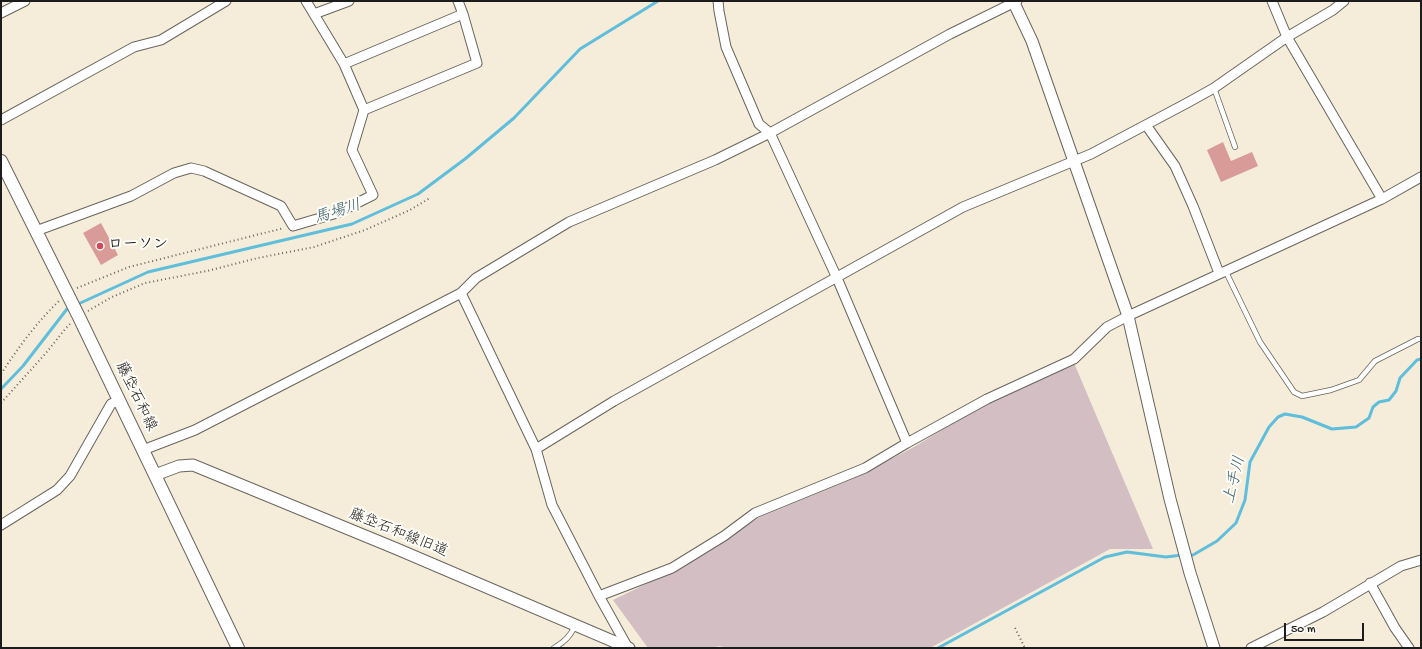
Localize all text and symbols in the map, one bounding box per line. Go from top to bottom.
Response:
water label: 馬場川 [312,197,364,229]
place label: ローソン [108,237,168,255]
marker: ローソン [95,241,105,251]
street label: 藤垈石和線 [110,359,160,435]
water label: 上手川 [1221,454,1251,506]
street label: 藤垈石和線旧道 [346,506,450,562]
scale bar [1286,615,1366,641]
text: 50 m [1291,623,1316,637]

